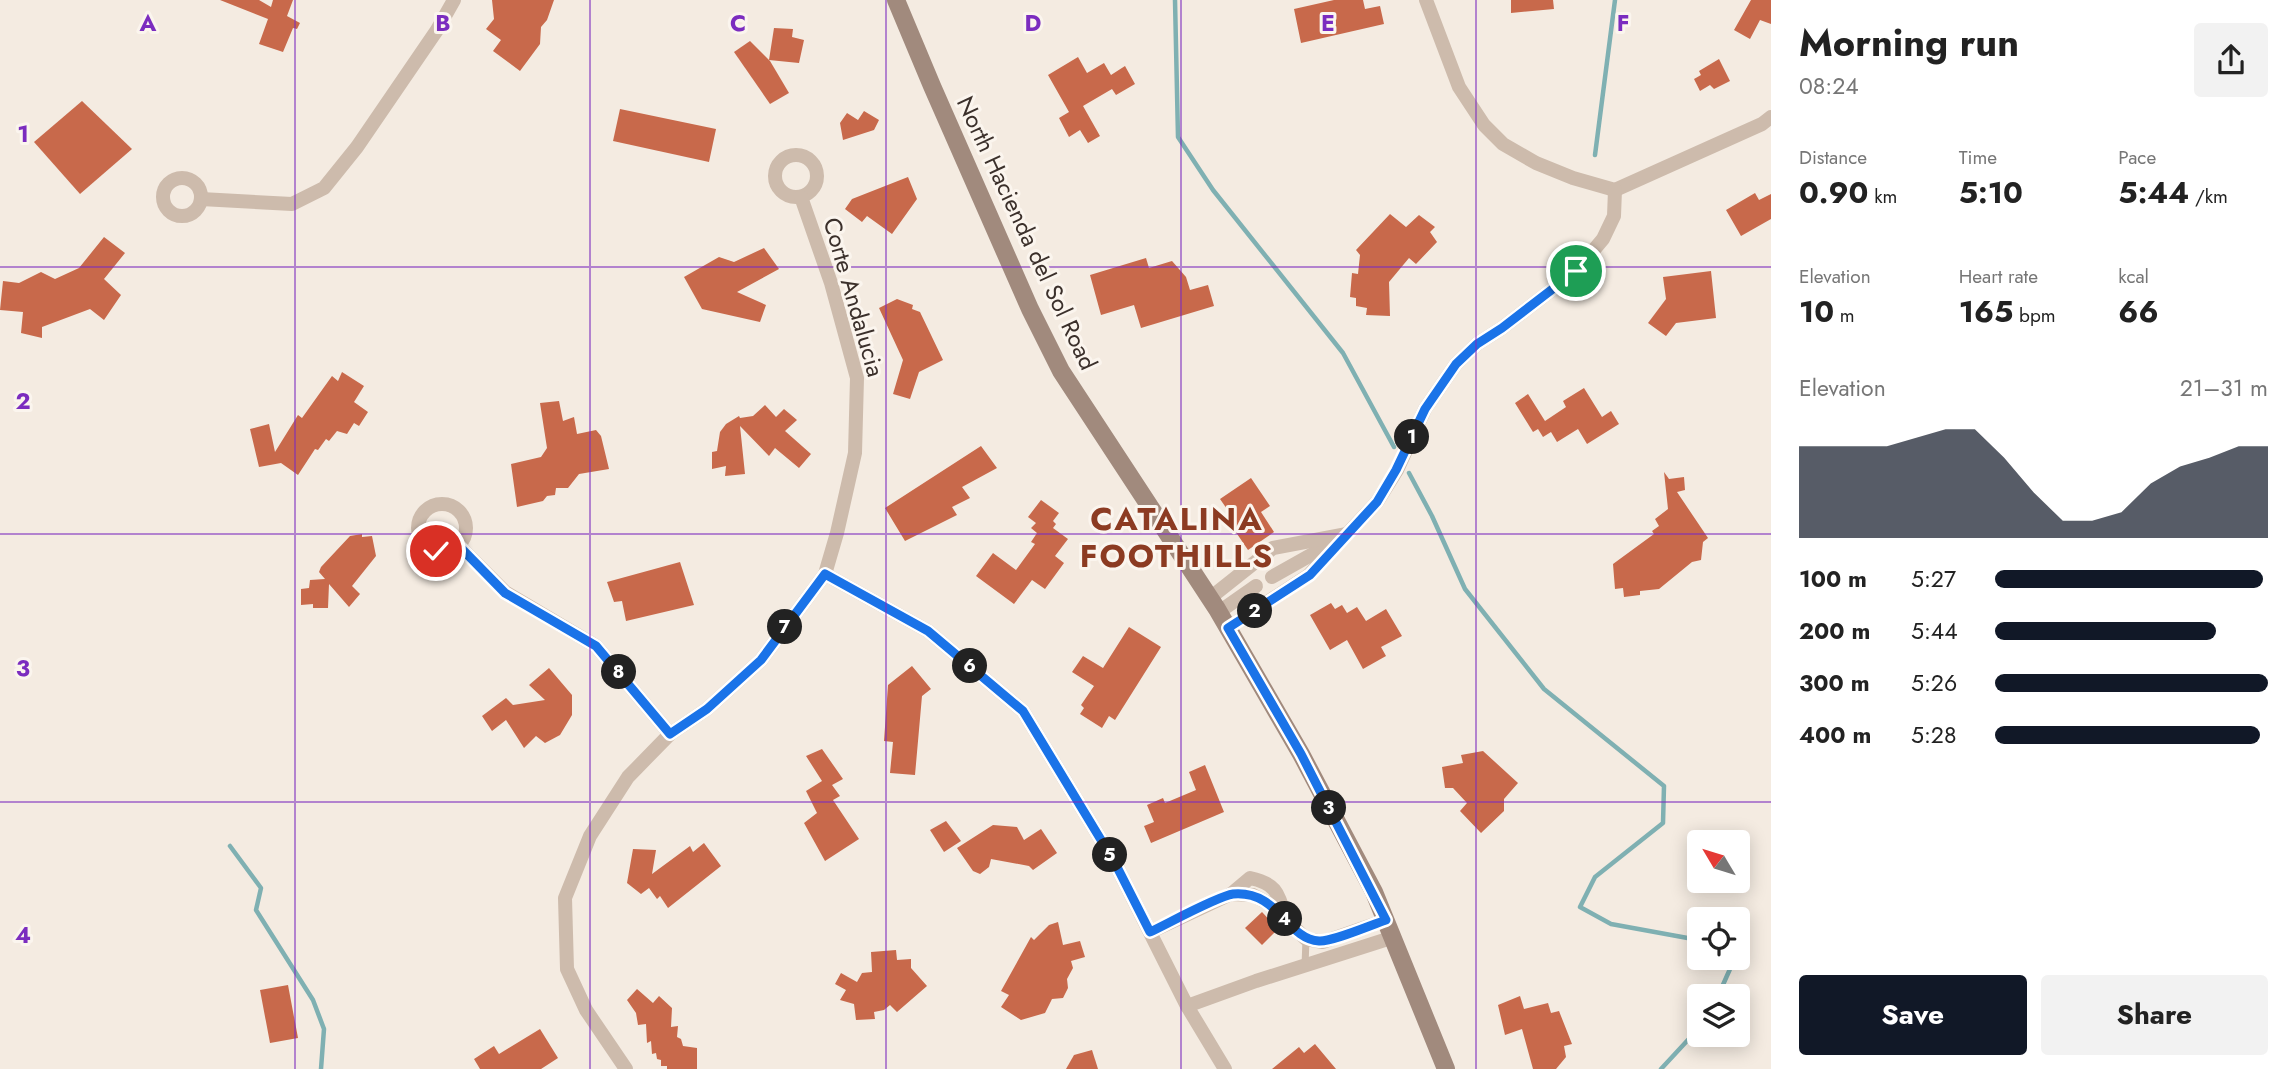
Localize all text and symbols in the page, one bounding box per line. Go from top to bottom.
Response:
text: A [139,6,157,40]
text: B [435,6,451,40]
text: C [730,6,746,40]
text: D [1025,6,1042,40]
text: E [1321,6,1335,40]
text: F [1617,6,1629,40]
text: Morning run [1799,15,2019,70]
button: share [2194,23,2268,97]
text: 08:24 [1799,69,1859,103]
street label: North Hacienda del Sol Road [948,90,1106,376]
text: 1 [17,117,29,151]
text: Distance [1799,144,1867,171]
text: Time [1959,144,1997,171]
text: Pace [2118,144,2156,171]
text: 0.90 [1799,171,1868,214]
text: 5:10 [1959,171,2023,214]
text: 5:44 [2118,171,2189,214]
text: km [1868,183,1897,210]
text: /km [2189,183,2228,210]
street label: Corte Andalucia [815,213,893,381]
pin [1546,241,1606,301]
icon: arrive [1557,252,1595,290]
text: Elevation [1799,263,1871,290]
text: Heart rate [1959,263,2038,290]
text: kcal [2118,263,2149,290]
text: 10 [1799,290,1834,333]
text: 165 [1959,290,2013,333]
text: 66 [2118,290,2158,333]
text: m [1834,302,1855,329]
text: bpm [2013,302,2056,329]
text: Elevation [1799,371,1886,405]
text: 21–31 m [2180,371,2268,405]
text: 2 [15,384,31,418]
pin: 1 [1394,420,1430,454]
text: 1 [1407,423,1416,450]
district label: CATALINA FOOTHILLS [1080,496,1274,579]
pin [406,521,466,581]
icon: check [417,532,455,570]
text: 100 m [1799,562,1867,596]
text: 5:27 [1911,562,1956,596]
pin: 2 [1238,594,1272,628]
text: 2 [1248,597,1261,624]
pin: 7 [768,610,802,644]
text: 7 [779,613,790,640]
text: 200 m [1799,614,1870,648]
text: 5:44 [1911,614,1958,648]
pin: 6 [953,648,988,684]
text: 3 [16,651,30,685]
text: 6 [963,652,976,679]
pin: 8 [602,654,636,690]
text: 8 [613,658,624,685]
text: 300 m [1799,666,1870,700]
text: 5:26 [1911,666,1957,700]
text: 400 m [1799,718,1871,752]
text: 5:28 [1911,718,1957,752]
pin: 3 [1312,790,1346,826]
text: 3 [1323,794,1334,821]
north arrow [1687,830,1750,892]
map controls [1687,830,1750,1047]
pin: 5 [1092,838,1128,872]
text: 5 [1103,841,1116,868]
pin: 4 [1268,902,1302,936]
text: 4 [1278,905,1291,932]
button: locate [1687,907,1750,970]
text: 4 [15,918,31,952]
button: Save [1799,975,2027,1055]
button: Share [2041,975,2268,1055]
button: layers [1687,984,1750,1047]

